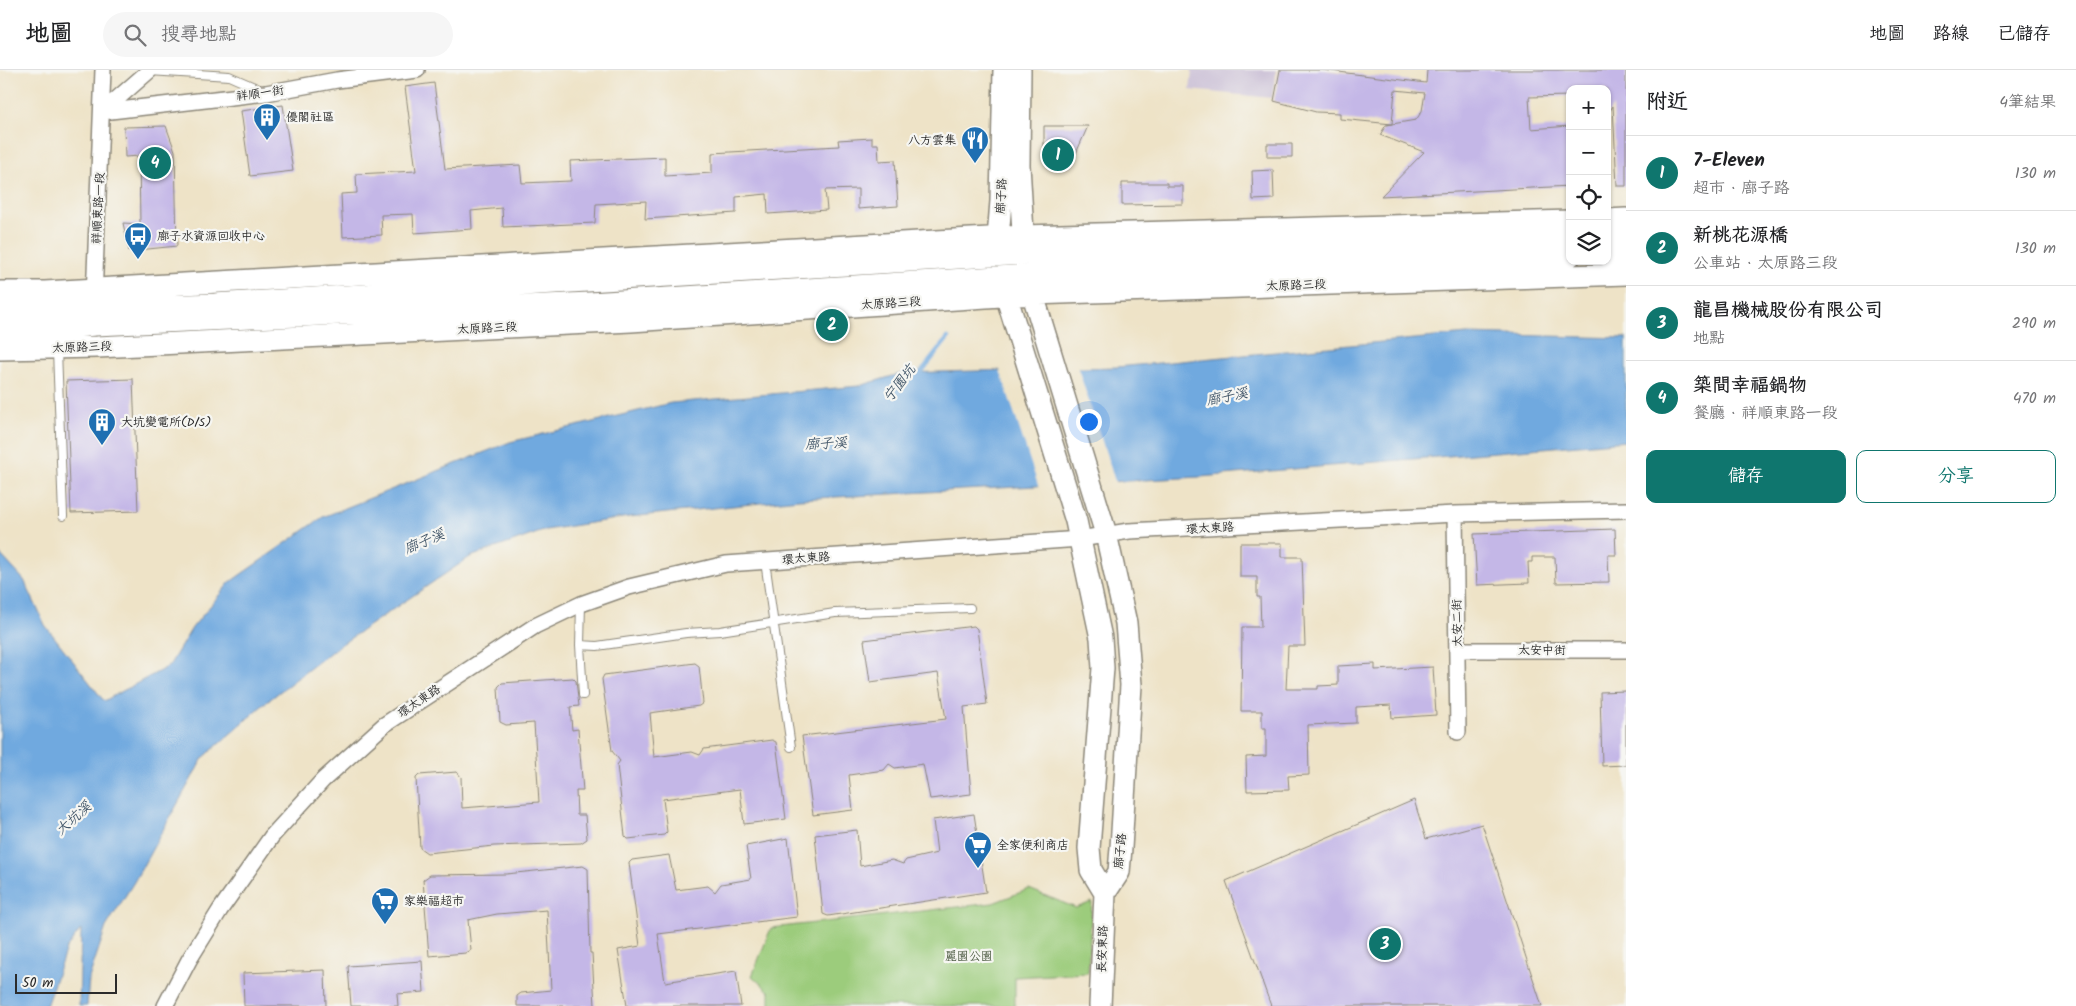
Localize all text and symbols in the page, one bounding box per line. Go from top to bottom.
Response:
search box [103,12,453,57]
text: 地圖 [25,15,73,54]
text: 搜尋地點 [161,20,237,50]
text: 地圖 [1869,20,1905,49]
text: 路線 [1933,20,1969,49]
text: 已儲存 [1997,20,2051,49]
icon: search [121,21,149,49]
street label: 祥順一街 [235,81,285,106]
map controls [1566,85,1611,265]
button: + [1566,85,1611,130]
text: 附近 [1646,86,1688,119]
text: 4筆結果 [1999,90,2056,115]
building icon: 優閣社區 [252,102,282,141]
place label: 優閣社區 [286,108,334,127]
restaurant icon: 八方雲集 [960,125,990,164]
button: − [1566,130,1611,175]
place label: 八方雲集 [908,131,957,150]
pin: 1 [1042,136,1074,174]
pin: 4 [139,144,171,182]
text: 7-Eleven [1693,146,1765,176]
text: 1 [1660,161,1664,186]
text: 130 m [2015,161,2056,186]
street label: 祥順東路一段 [87,172,110,244]
button: locate [1566,175,1611,220]
text: 超市 · 廍子路 [1693,176,1790,201]
street label: 廍子路 [991,178,1012,215]
button: layers [1566,220,1611,265]
bus stop icon: 廍子水資源回收中心 [123,221,153,260]
text: 新桃花源橋 [1693,221,1788,251]
place label: 廍子水資源回收中心 [157,227,265,246]
text: 2 [1657,236,1667,261]
text: 130 m [2015,236,2056,261]
text: 公車站 · 太原路三段 [1693,251,1838,276]
street label: 太原路三段 [1266,275,1326,296]
street label: 太原路三段 [860,292,922,315]
text: 龍昌機械股份有限公司 [1693,296,1883,326]
pin: 2 [816,306,848,344]
text: 3 [1658,311,1666,336]
text: 290 m [2012,311,2056,336]
street label: 太原路三段 [457,317,517,340]
text: 地點 [1693,326,1725,351]
street label: 太原路三段 [52,337,112,358]
water label: 宁園坑 [878,359,923,407]
text: 築間幸福鍋物 [1693,371,1807,401]
water label: 廍子溪 [1204,382,1251,412]
text: 4 [1658,386,1666,411]
text: 470 m [2013,386,2056,411]
text: 餐廳 · 祥順東路一段 [1693,401,1838,426]
building icon: 大坑變電所(D/S) [87,407,117,446]
your location [1076,409,1102,435]
place label: 大坑變電所(D/S) [121,413,211,432]
water label: 廍子溪 [805,432,849,456]
button: 儲存 [1646,450,1846,503]
button: 分享 [1856,450,2056,503]
street label: 環太東路 [1186,518,1234,539]
water label: 廍子溪 [401,523,449,560]
street label: 環太東路 [781,547,831,570]
street label: 太安二街 [1448,599,1467,647]
street label: 太安中街 [1518,641,1566,660]
street label: 環太東路 [394,680,444,723]
water label: 大坑溪 [51,796,97,841]
supermarket icon: 全家便利商店 [963,830,993,869]
street label: 廍子路 [1109,832,1132,870]
place label: 全家便利商店 [997,836,1069,855]
supermarket icon: 家樂福超市 [370,886,400,925]
place label: 家樂福超市 [404,892,464,911]
street label: 長安東路 [1092,925,1113,973]
pin: 3 [1369,925,1401,963]
park label: 麗園公園 [945,947,993,966]
scale bar [15,971,118,994]
text: 50 m [22,972,53,994]

